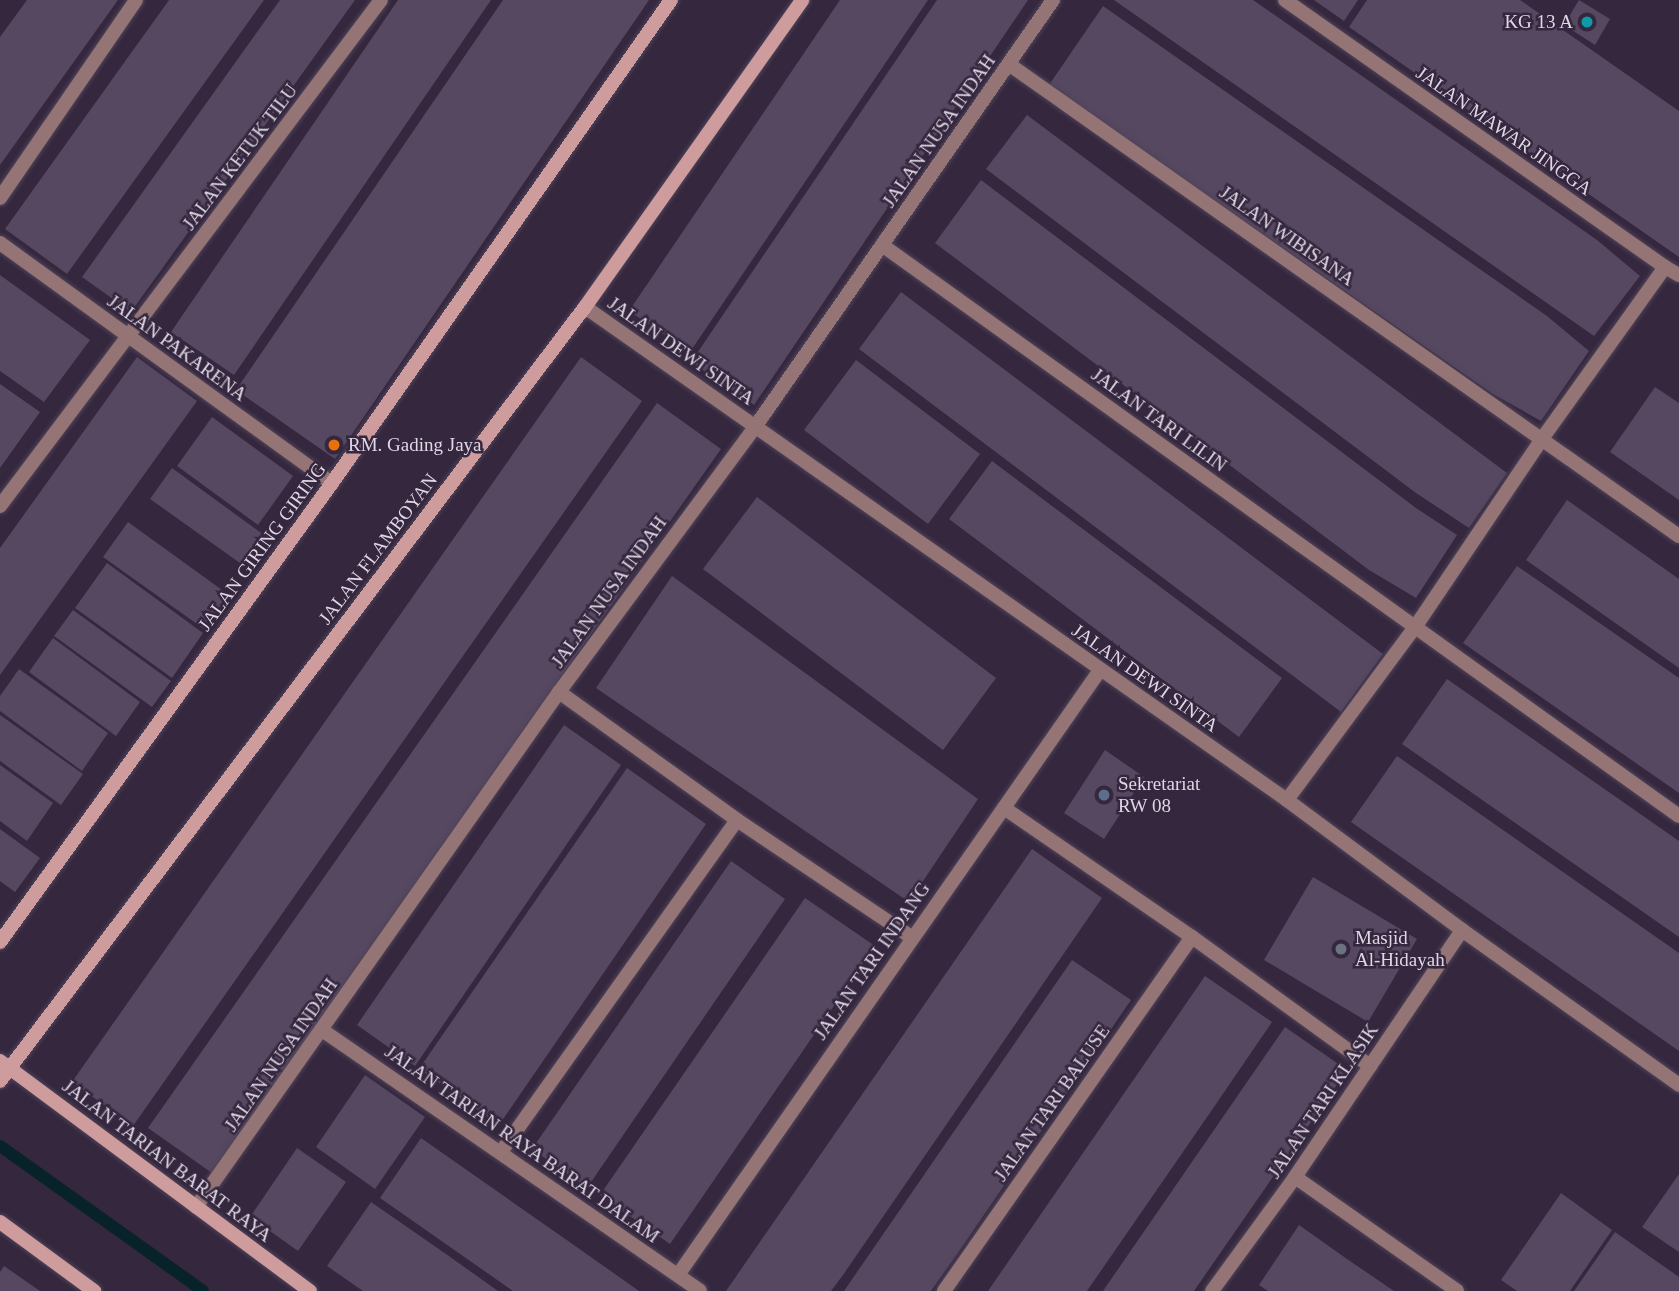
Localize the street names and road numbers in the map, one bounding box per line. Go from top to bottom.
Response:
street label: JALAN NUSA INDAH [877,50,1001,212]
street label: JALAN MAWAR JINGGA [1412,62,1596,200]
street label: JALAN KETUK TILU [178,79,302,235]
street label: JALAN WIBISANA [1215,181,1359,291]
street label: JALAN PAKARENA [103,290,251,406]
street label: JALAN DEWI SINTA [603,292,759,410]
street label: JALAN TARI LILIN [1087,363,1231,477]
street label: JALAN GIRING GIRING [193,458,331,636]
street label: JALAN FLAMBOYAN [314,469,442,629]
street label: JALAN NUSA INDAH [546,511,672,673]
street label: JALAN DEWI SINTA [1067,619,1223,737]
street label: JALAN TARI INDANG [809,878,935,1044]
street label: JALAN NUSA INDAH [219,974,343,1136]
street label: JALAN TARI KLASIK [1263,1019,1383,1183]
street label: JALAN TARI BALUSE [989,1020,1115,1186]
street label: JALAN TARIAN RAYA BARAT DALAM [380,1040,664,1248]
street label: JALAN TARIAN BARAT RAYA [58,1075,276,1247]

